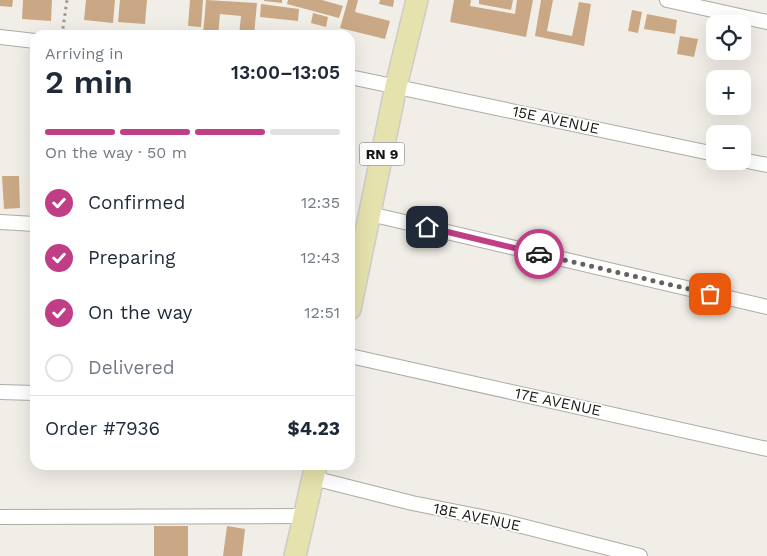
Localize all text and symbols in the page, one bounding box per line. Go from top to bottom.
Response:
map controls [706,15,751,170]
button: locate [706,15,751,60]
text: Arriving in [45,44,123,63]
text: 13:00–13:05 [231,61,340,84]
text: 2 min [45,63,133,101]
button: + [706,70,751,115]
street label: 15E AVENUE [511,102,601,138]
button: − [706,125,751,170]
road number: RN 9 [360,142,404,166]
text: On the way · 50 m [45,143,187,162]
icon: check [45,189,73,217]
text: Confirmed [88,191,185,214]
text: 12:35 [301,193,340,212]
pin [406,206,448,248]
icon: home [413,213,441,241]
courier [514,229,564,279]
icon: car [525,240,553,268]
icon: check [45,244,73,272]
text: Preparing [88,246,175,269]
text: 12:43 [301,248,340,267]
pin [689,273,731,315]
icon: bag [696,280,724,308]
icon: check [45,299,73,327]
text: On the way [88,301,192,324]
text: 12:51 [304,303,340,322]
text: Delivered [88,356,175,379]
street label: 17E AVENUE [513,384,603,420]
text: Order #7936 [45,417,160,440]
text: $4.23 [288,417,340,440]
street label: 18E AVENUE [432,499,522,535]

